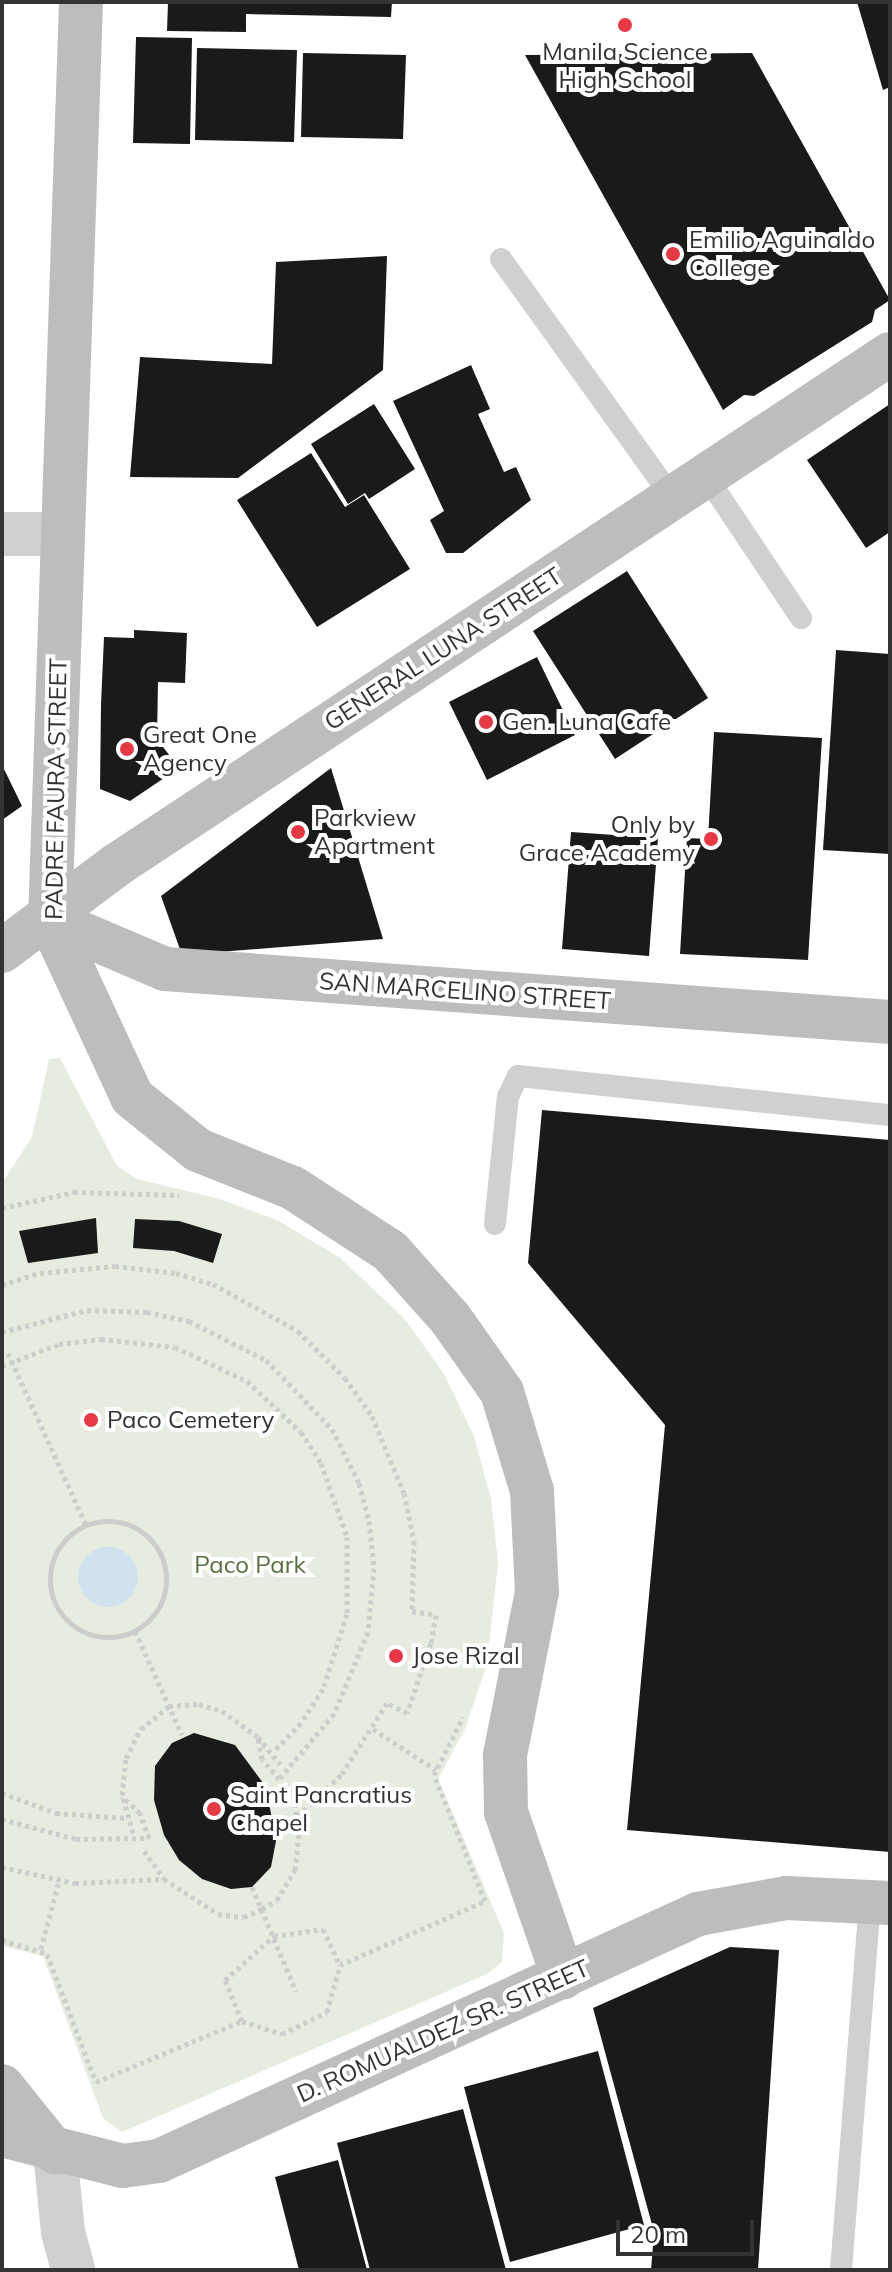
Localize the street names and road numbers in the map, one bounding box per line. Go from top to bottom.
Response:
street label: GENERAL LUNA STREET [319,562,567,736]
street label: PADRE FAURA STREET [39,658,73,920]
street label: SAN MARCELINO STREET [318,966,612,1016]
street label: D. ROMUALDEZ SR. STREET [292,1953,594,2109]

